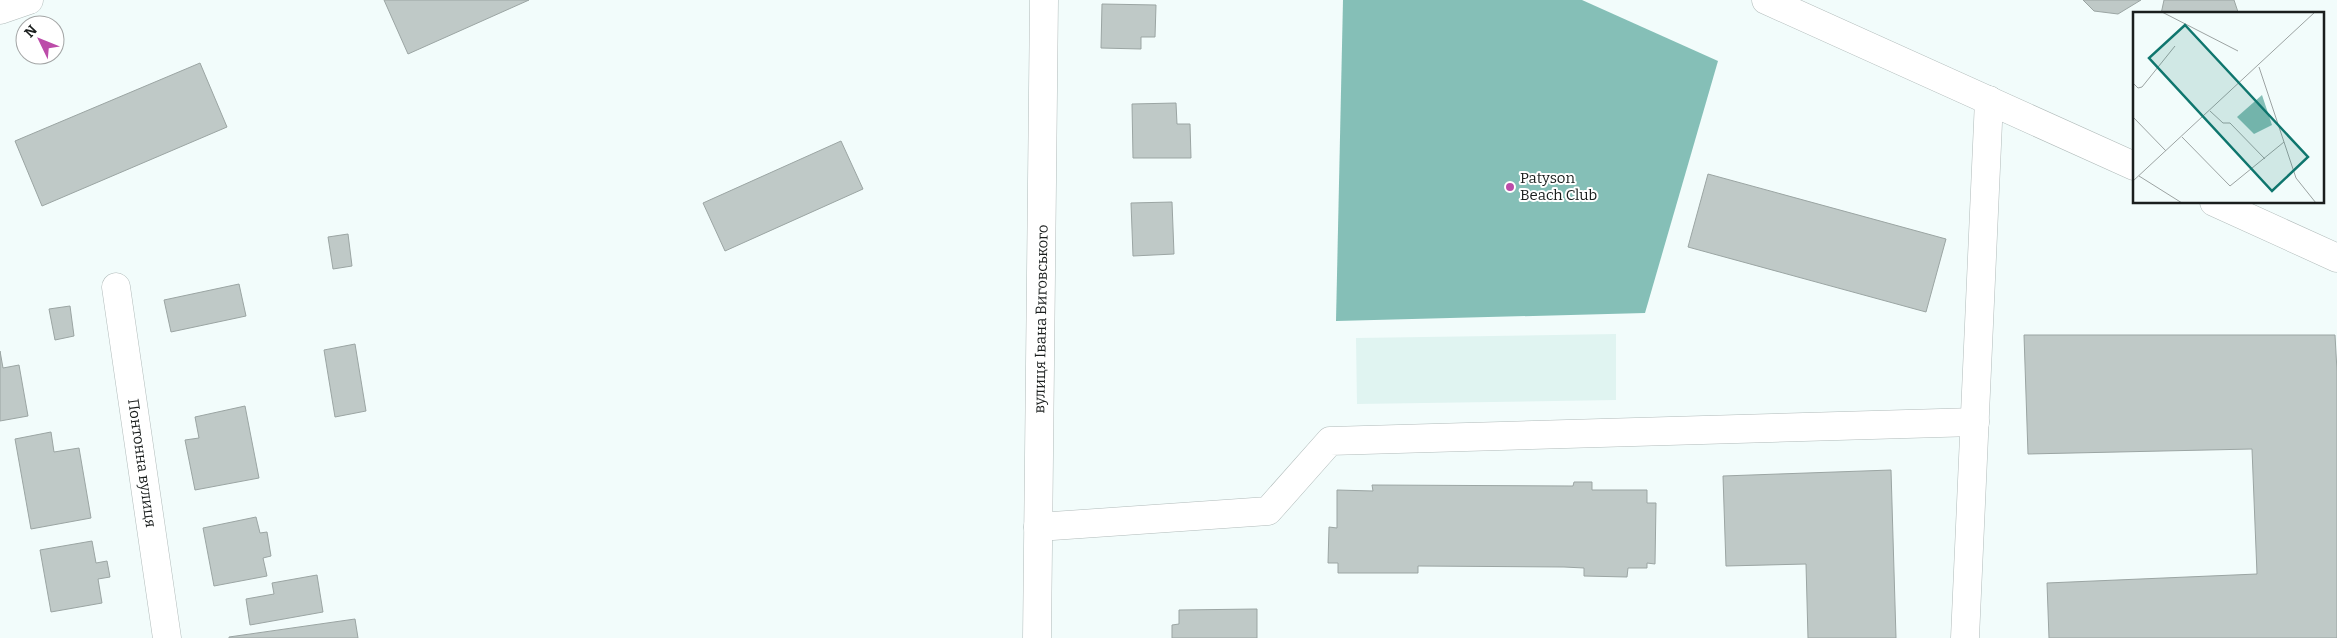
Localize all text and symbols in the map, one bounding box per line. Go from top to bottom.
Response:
inset map [2133,12,2324,204]
north arrow [15,15,65,65]
text: N [21,22,41,41]
place label: Patyson Beach Club [1520,169,1597,204]
marker: Patyson Beach Club [1504,181,1516,193]
street label: вулиця Івана Виговського [1030,224,1052,414]
street label: Понтонна вулиця [124,398,160,528]

